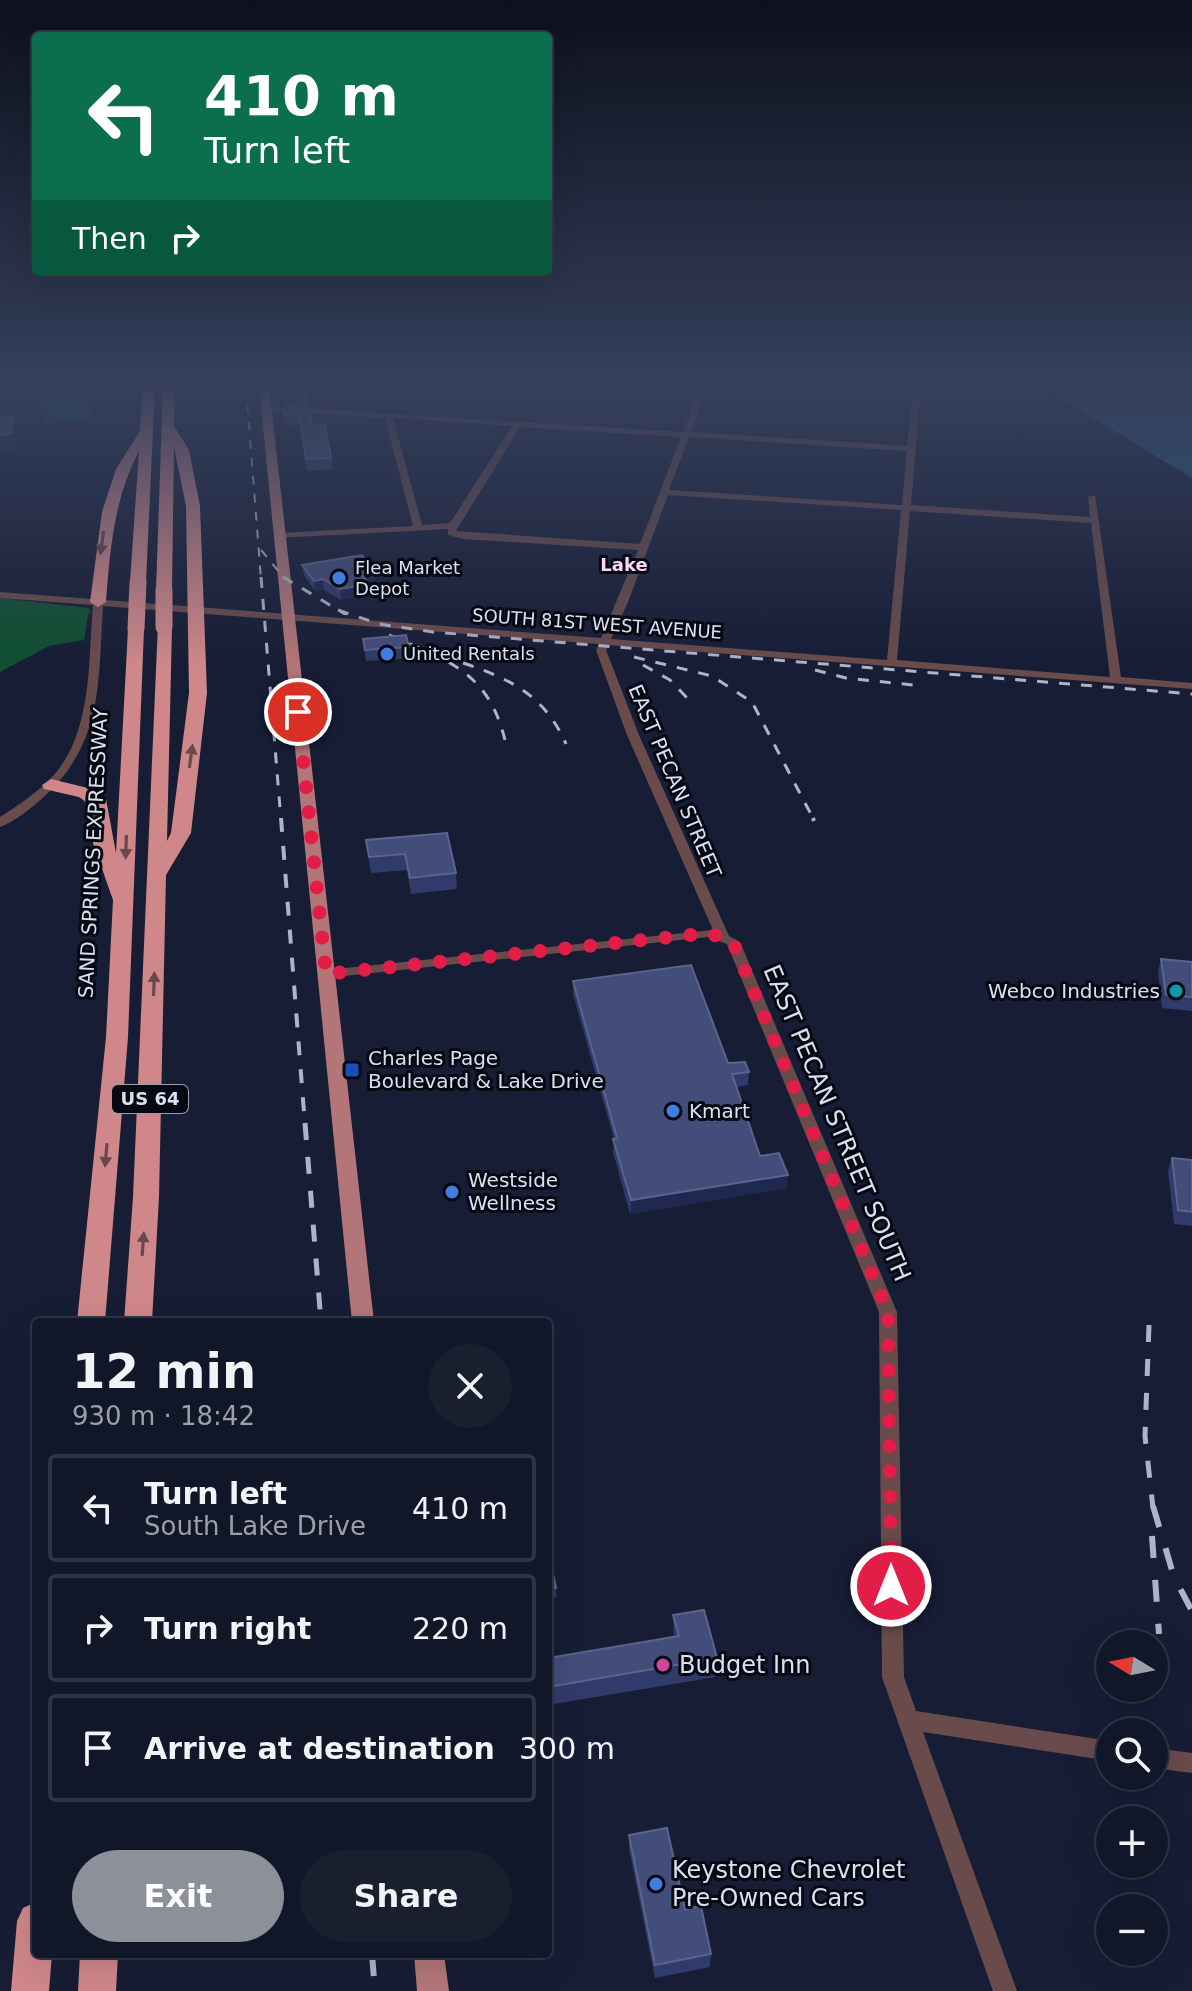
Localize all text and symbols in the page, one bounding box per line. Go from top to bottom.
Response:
text: 410 m [204,63,399,128]
icon: left [72,64,176,168]
text: Turn left [204,130,350,171]
icon: right [163,216,207,260]
text: Then [72,221,147,256]
one-way arrow [95,531,108,556]
district label: Lake [600,554,648,575]
place label: Flea Market Depot [355,557,460,599]
marker: Flea Market Depot [330,569,348,587]
street label: SOUTH 81ST WEST AVENUE [471,604,723,643]
place label: United Rentals [403,643,535,664]
marker: United Rentals [378,645,396,663]
pin [264,678,332,746]
street label: EAST PECAN STREET [623,681,727,882]
icon: arrive [276,690,320,734]
street label: SAND SPRINGS EXPRESSWAY [73,706,113,999]
one-way arrow [185,743,198,768]
one-way arrow [120,835,133,860]
street label: EAST PECAN STREET SOUTH [757,961,917,1285]
one-way arrow [148,971,161,996]
place label: Webco Industries [988,979,1160,1003]
marker: Webco Industries [1167,982,1185,1000]
place label: Charles Page Boulevard & Lake Drive [368,1046,604,1093]
marker: Charles Page Boulevard & Lake Drive [343,1061,361,1079]
road number: US 64 [112,1085,188,1113]
place label: Kmart [689,1099,750,1123]
marker: Kmart [664,1102,682,1120]
one-way arrow [99,1143,112,1168]
place label: Westside Wellness [468,1168,558,1215]
marker: Westside Wellness [443,1183,461,1201]
one-way arrow [137,1231,150,1256]
text: 12 min [72,1343,256,1399]
button: close [428,1344,512,1428]
text: 930 m · 18:42 [72,1401,255,1431]
text: Turn left [144,1476,287,1511]
icon: left [76,1486,120,1530]
text: 410 m [412,1491,508,1526]
text: South Lake Drive [144,1511,366,1541]
position arrow [849,1544,933,1628]
icon: right [76,1606,120,1650]
text: Turn right [144,1611,311,1646]
text: 220 m [412,1611,508,1646]
north arrow [1096,1630,1168,1702]
map controls [1096,1630,1168,1966]
place label: Budget Inn [679,1651,810,1679]
marker: Budget Inn [654,1656,672,1674]
button: search [1096,1718,1168,1790]
icon: arrive [76,1726,120,1770]
text: Arrive at destination [144,1731,495,1766]
text: 300 m [519,1731,615,1766]
button: + [1096,1806,1168,1878]
button: Exit [72,1850,284,1942]
button: Share [300,1850,512,1942]
place label: Keystone Chevrolet Pre-Owned Cars [672,1856,906,1912]
marker: Keystone Chevrolet Pre-Owned Cars [647,1875,665,1893]
button: − [1096,1894,1168,1966]

